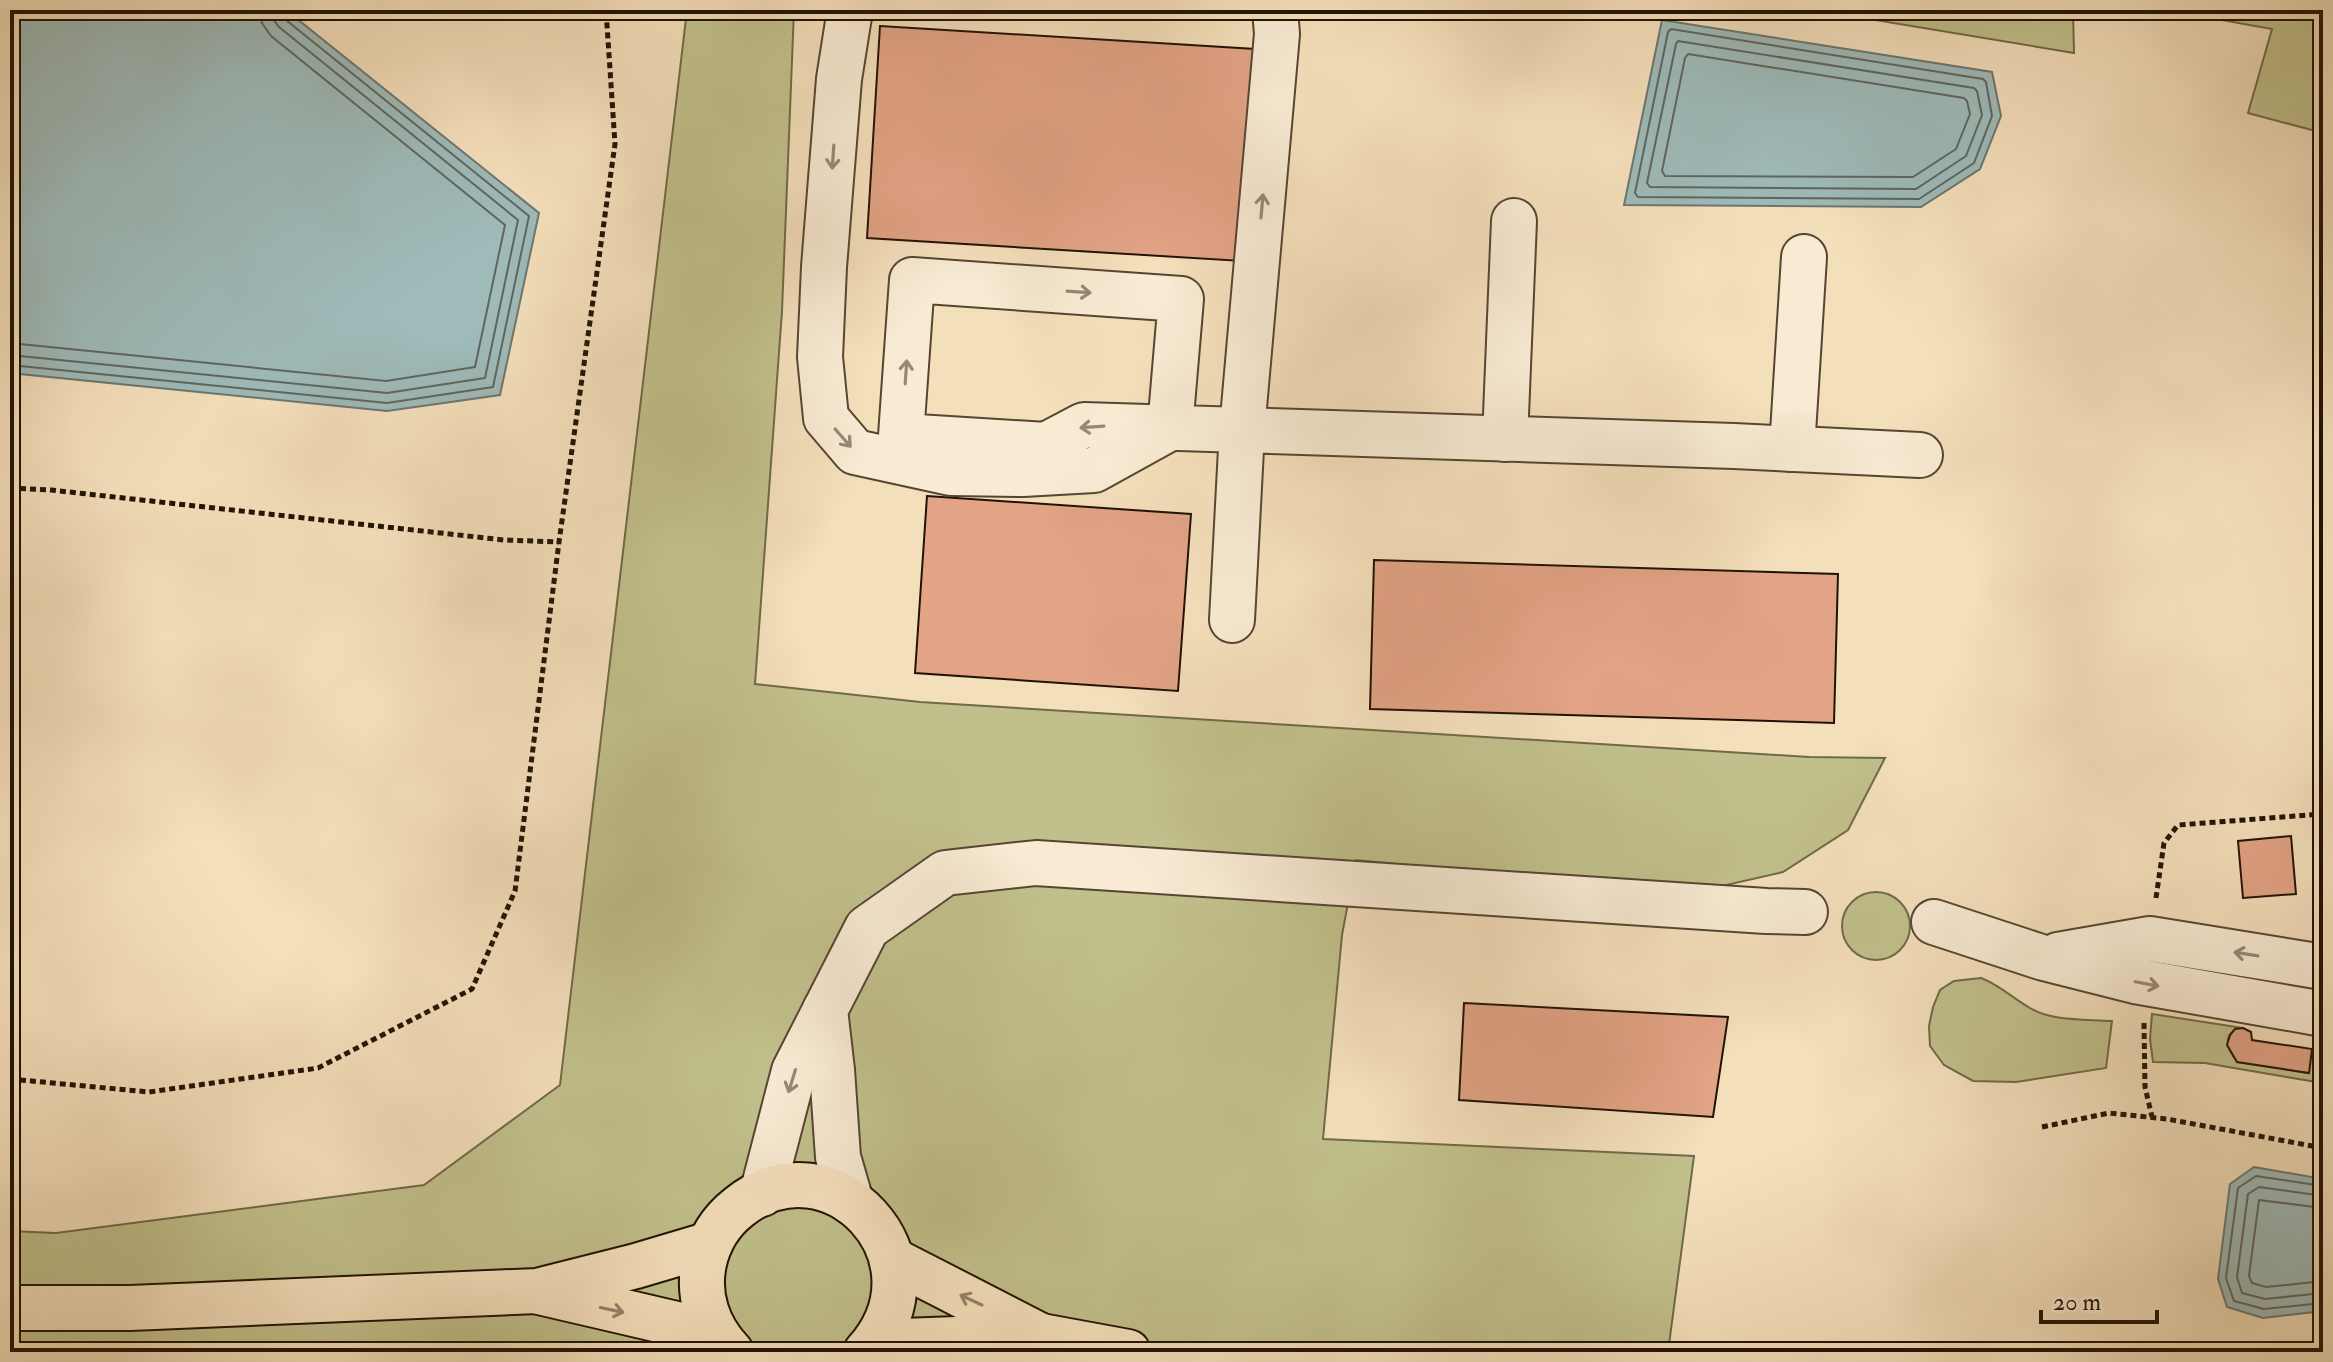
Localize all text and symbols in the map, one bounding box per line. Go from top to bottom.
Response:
one-way arrow [825,143,840,170]
one-way arrow [1255,193,1270,220]
one-way arrow [1065,285,1092,300]
one-way arrow [899,360,914,386]
one-way arrow [1080,420,1106,435]
one-way arrow [834,427,852,447]
one-way arrow [2234,946,2259,961]
one-way arrow [2134,977,2159,992]
one-way arrow [784,1067,799,1093]
scale bar [2041,1274,2157,1324]
text: 20 m [2053,1287,2102,1318]
one-way arrow [960,1292,984,1307]
one-way arrow [599,1303,625,1318]

